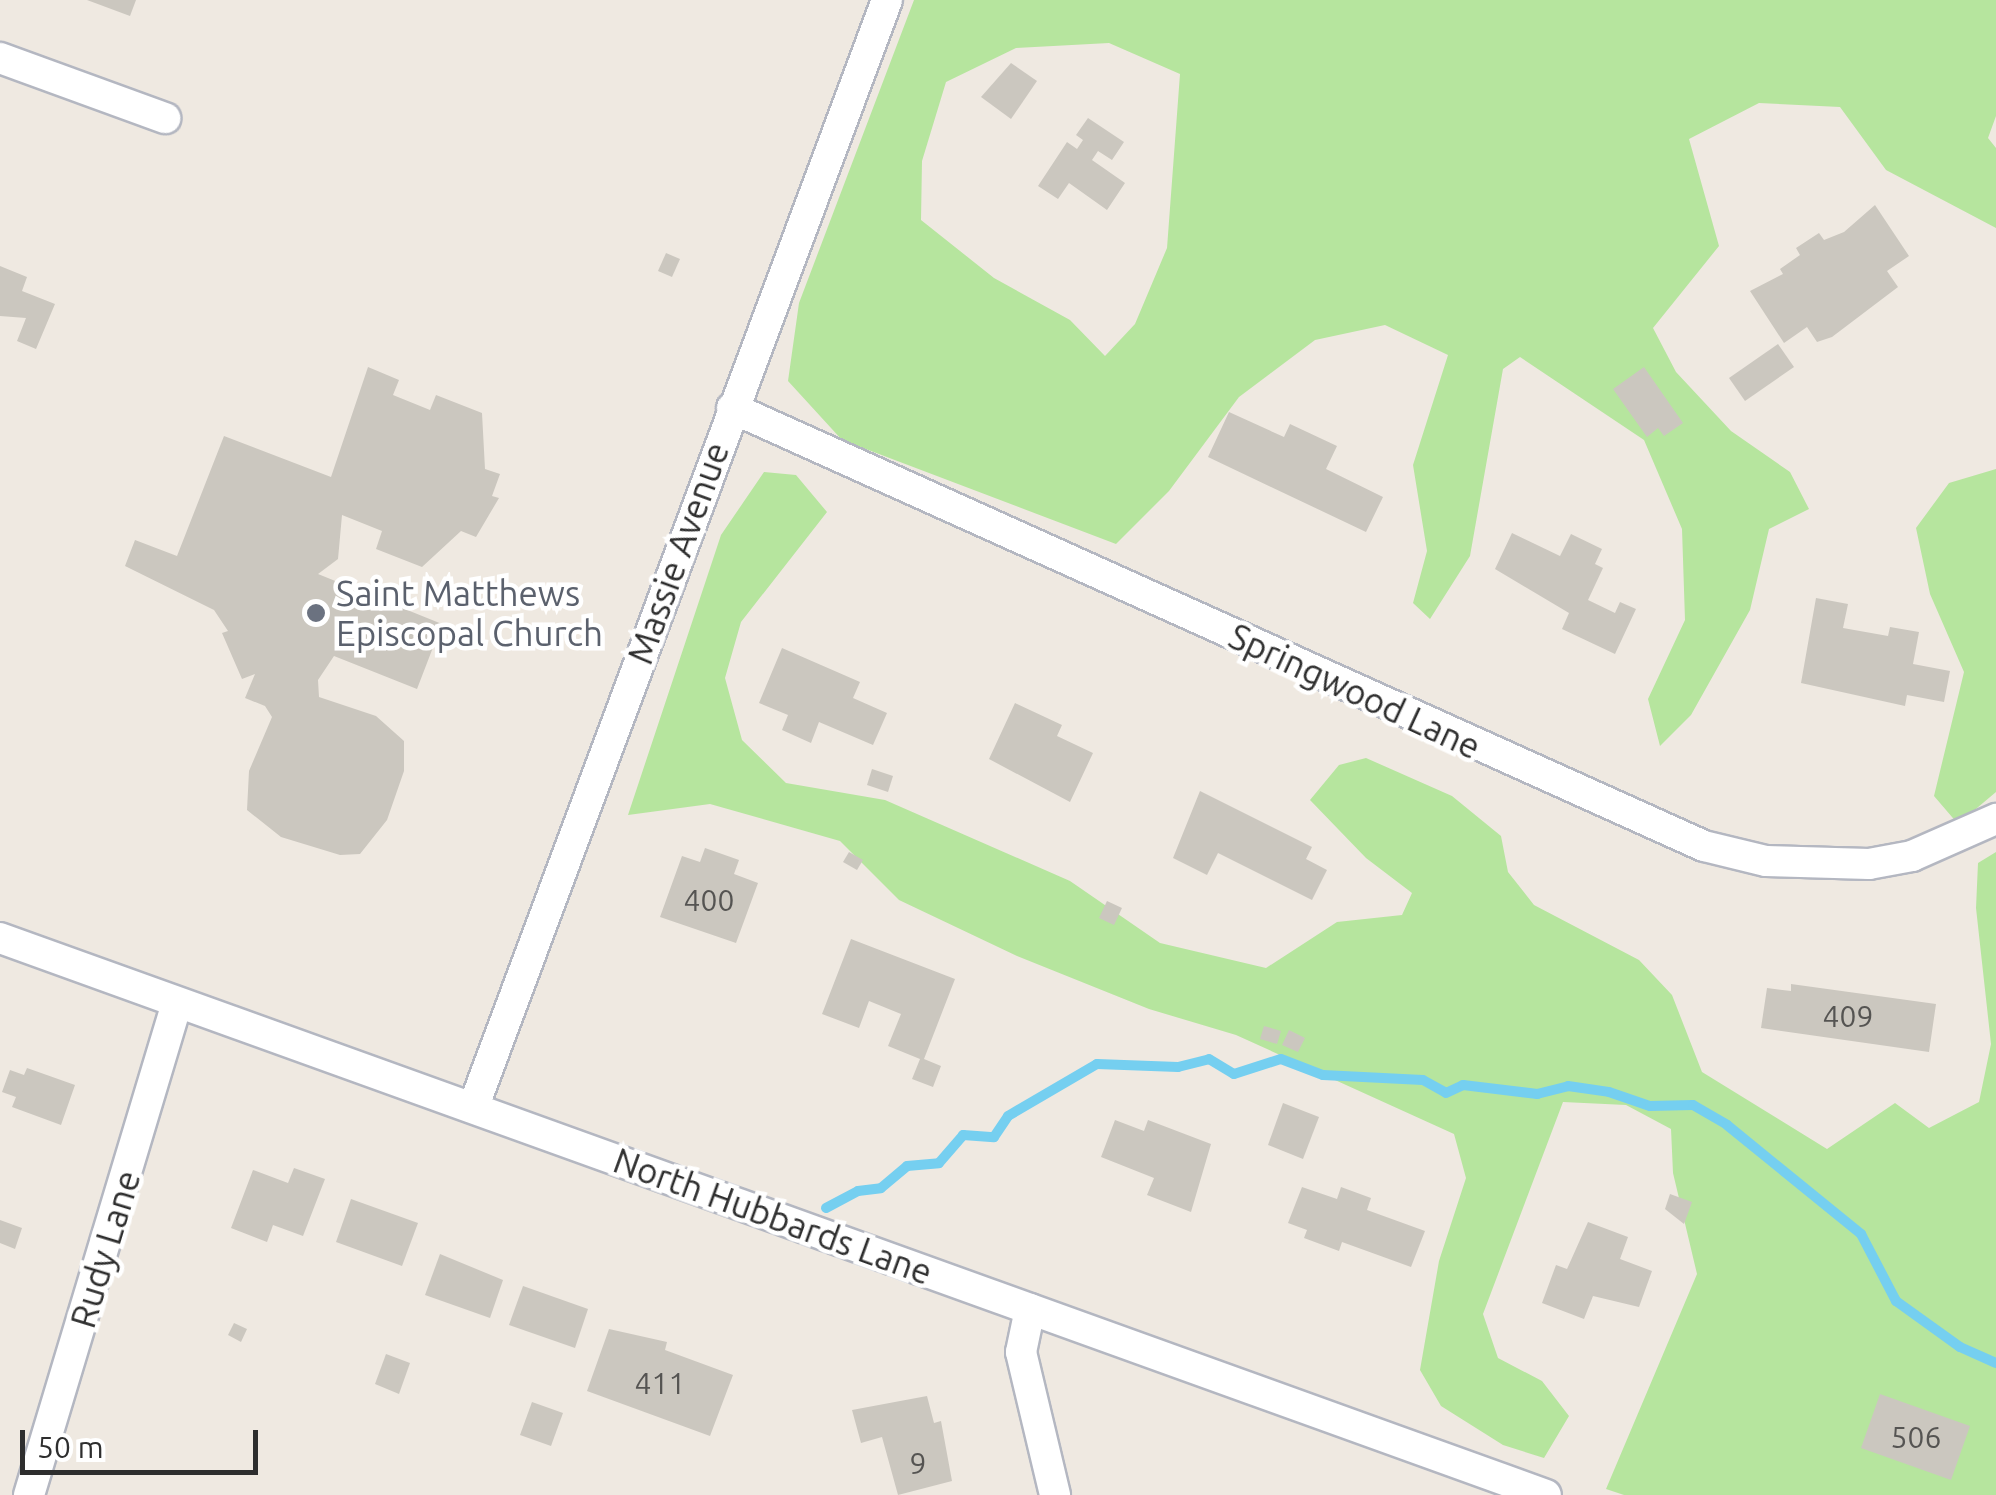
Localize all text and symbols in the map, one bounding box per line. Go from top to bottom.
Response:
street label: Massie Avenue [618,437,738,669]
place label: Saint Matthews Episcopal Church [336,572,603,654]
marker: Saint Matthews Episcopal Church [305,602,327,624]
street label: Springwood Lane [1223,614,1487,768]
house number: 400 [684,882,734,918]
house number: 409 [1823,998,1873,1034]
street label: North Hubbards Lane [608,1139,938,1293]
street label: Rudy Lane [61,1165,149,1333]
house number: 411 [635,1365,685,1401]
scale bar [25,1410,262,1472]
house number: 506 [1891,1419,1941,1455]
text: 50 m [37,1430,104,1464]
house number: 9 [910,1445,926,1481]

